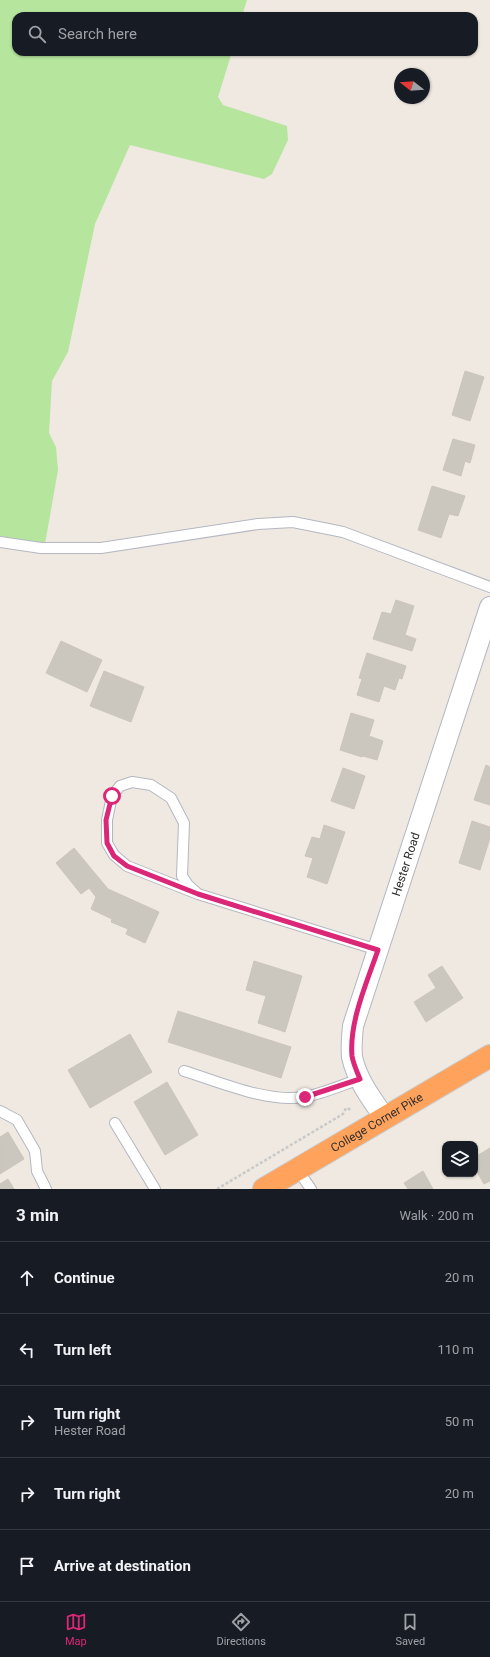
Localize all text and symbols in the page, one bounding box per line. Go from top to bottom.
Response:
search box [12,12,478,56]
icon: search [26,23,48,45]
text: Search here [58,25,137,43]
north arrow [394,68,430,104]
route start [103,787,121,805]
street label: Hester Road [389,831,423,898]
route end [296,1088,314,1106]
street label: College Corner Pike [328,1090,426,1155]
map controls [442,1141,478,1177]
button: layers [442,1141,478,1177]
text: 3 min [16,1205,59,1225]
text: Walk · 200 m [399,1208,474,1223]
icon: ahead [16,1267,38,1289]
text: Continue [54,1269,115,1287]
text: 20 m [445,1270,474,1285]
icon: left [16,1339,38,1361]
text: Turn left [54,1341,111,1359]
text: 110 m [437,1342,474,1357]
text: Turn right [54,1405,120,1423]
icon: right [16,1411,38,1433]
text: 50 m [445,1414,474,1429]
text: Hester Road [54,1423,125,1438]
icon: right [16,1483,38,1505]
text: Turn right [54,1485,120,1503]
text: 20 m [445,1486,474,1501]
icon: arrive [16,1555,38,1577]
text: Arrive at destination [54,1557,191,1575]
tab: Map [65,1611,87,1648]
tab: Directions [216,1611,266,1648]
tab: Saved [395,1611,425,1648]

